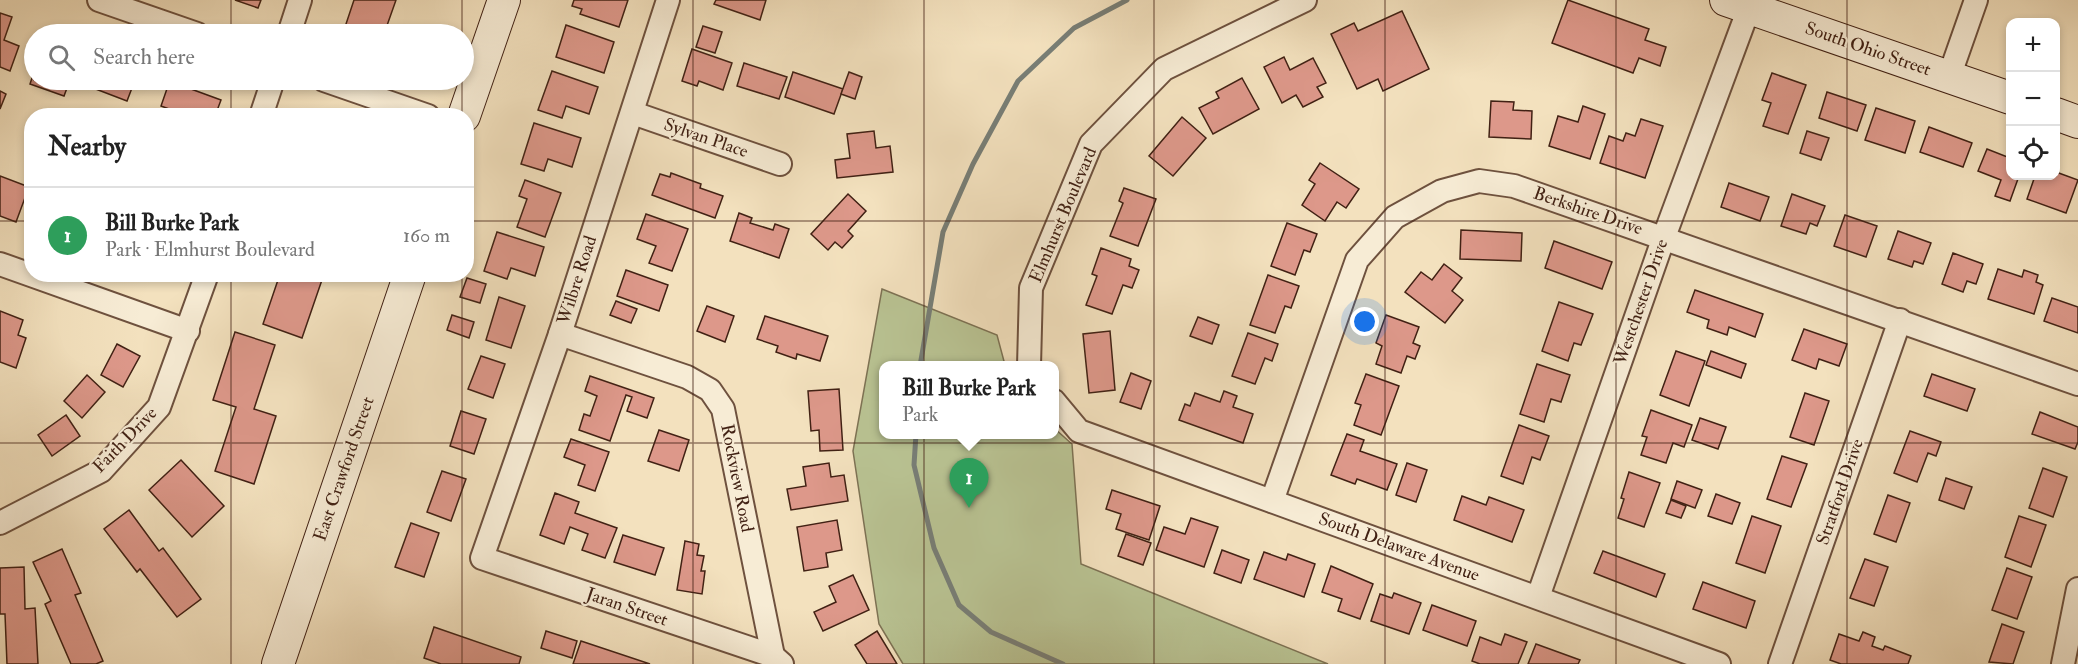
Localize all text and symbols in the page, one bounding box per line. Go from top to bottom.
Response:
street label: South Ohio Street [1802,17,1934,81]
map controls [2006,18,2060,180]
button: + [2006,18,2060,72]
search box [24,24,474,90]
icon: search [45,41,78,74]
text: Search here [93,43,195,71]
button: − [2006,72,2060,126]
street label: Sylvan Place [661,113,752,163]
button: locate [2006,126,2060,180]
text: Nearby [48,131,126,163]
street label: Elmhurst Boulevard [1024,144,1102,286]
street label: Berkshire Drive [1530,182,1646,241]
text: Bill Burke Park [105,209,239,237]
text: 1 [64,223,71,248]
text: 160 m [403,223,450,248]
street label: Wilbre Road [552,233,602,328]
street label: Westchester Drive [1608,236,1673,369]
text: Park · Elmhurst Boulevard [105,237,315,262]
your location [1350,307,1379,336]
popup [879,361,1059,439]
text: Bill Burke Park [902,374,1036,402]
street label: East Crawford Street [309,394,380,544]
street label: Faith Drive [88,402,162,478]
text: Park [902,402,938,427]
street label: Rockview Road [715,422,759,534]
street label: Stratford Drive [1811,436,1869,548]
pin: 1 [950,458,988,508]
street label: South Delaware Avenue [1315,507,1483,587]
street label: Jaran Street [582,582,671,632]

